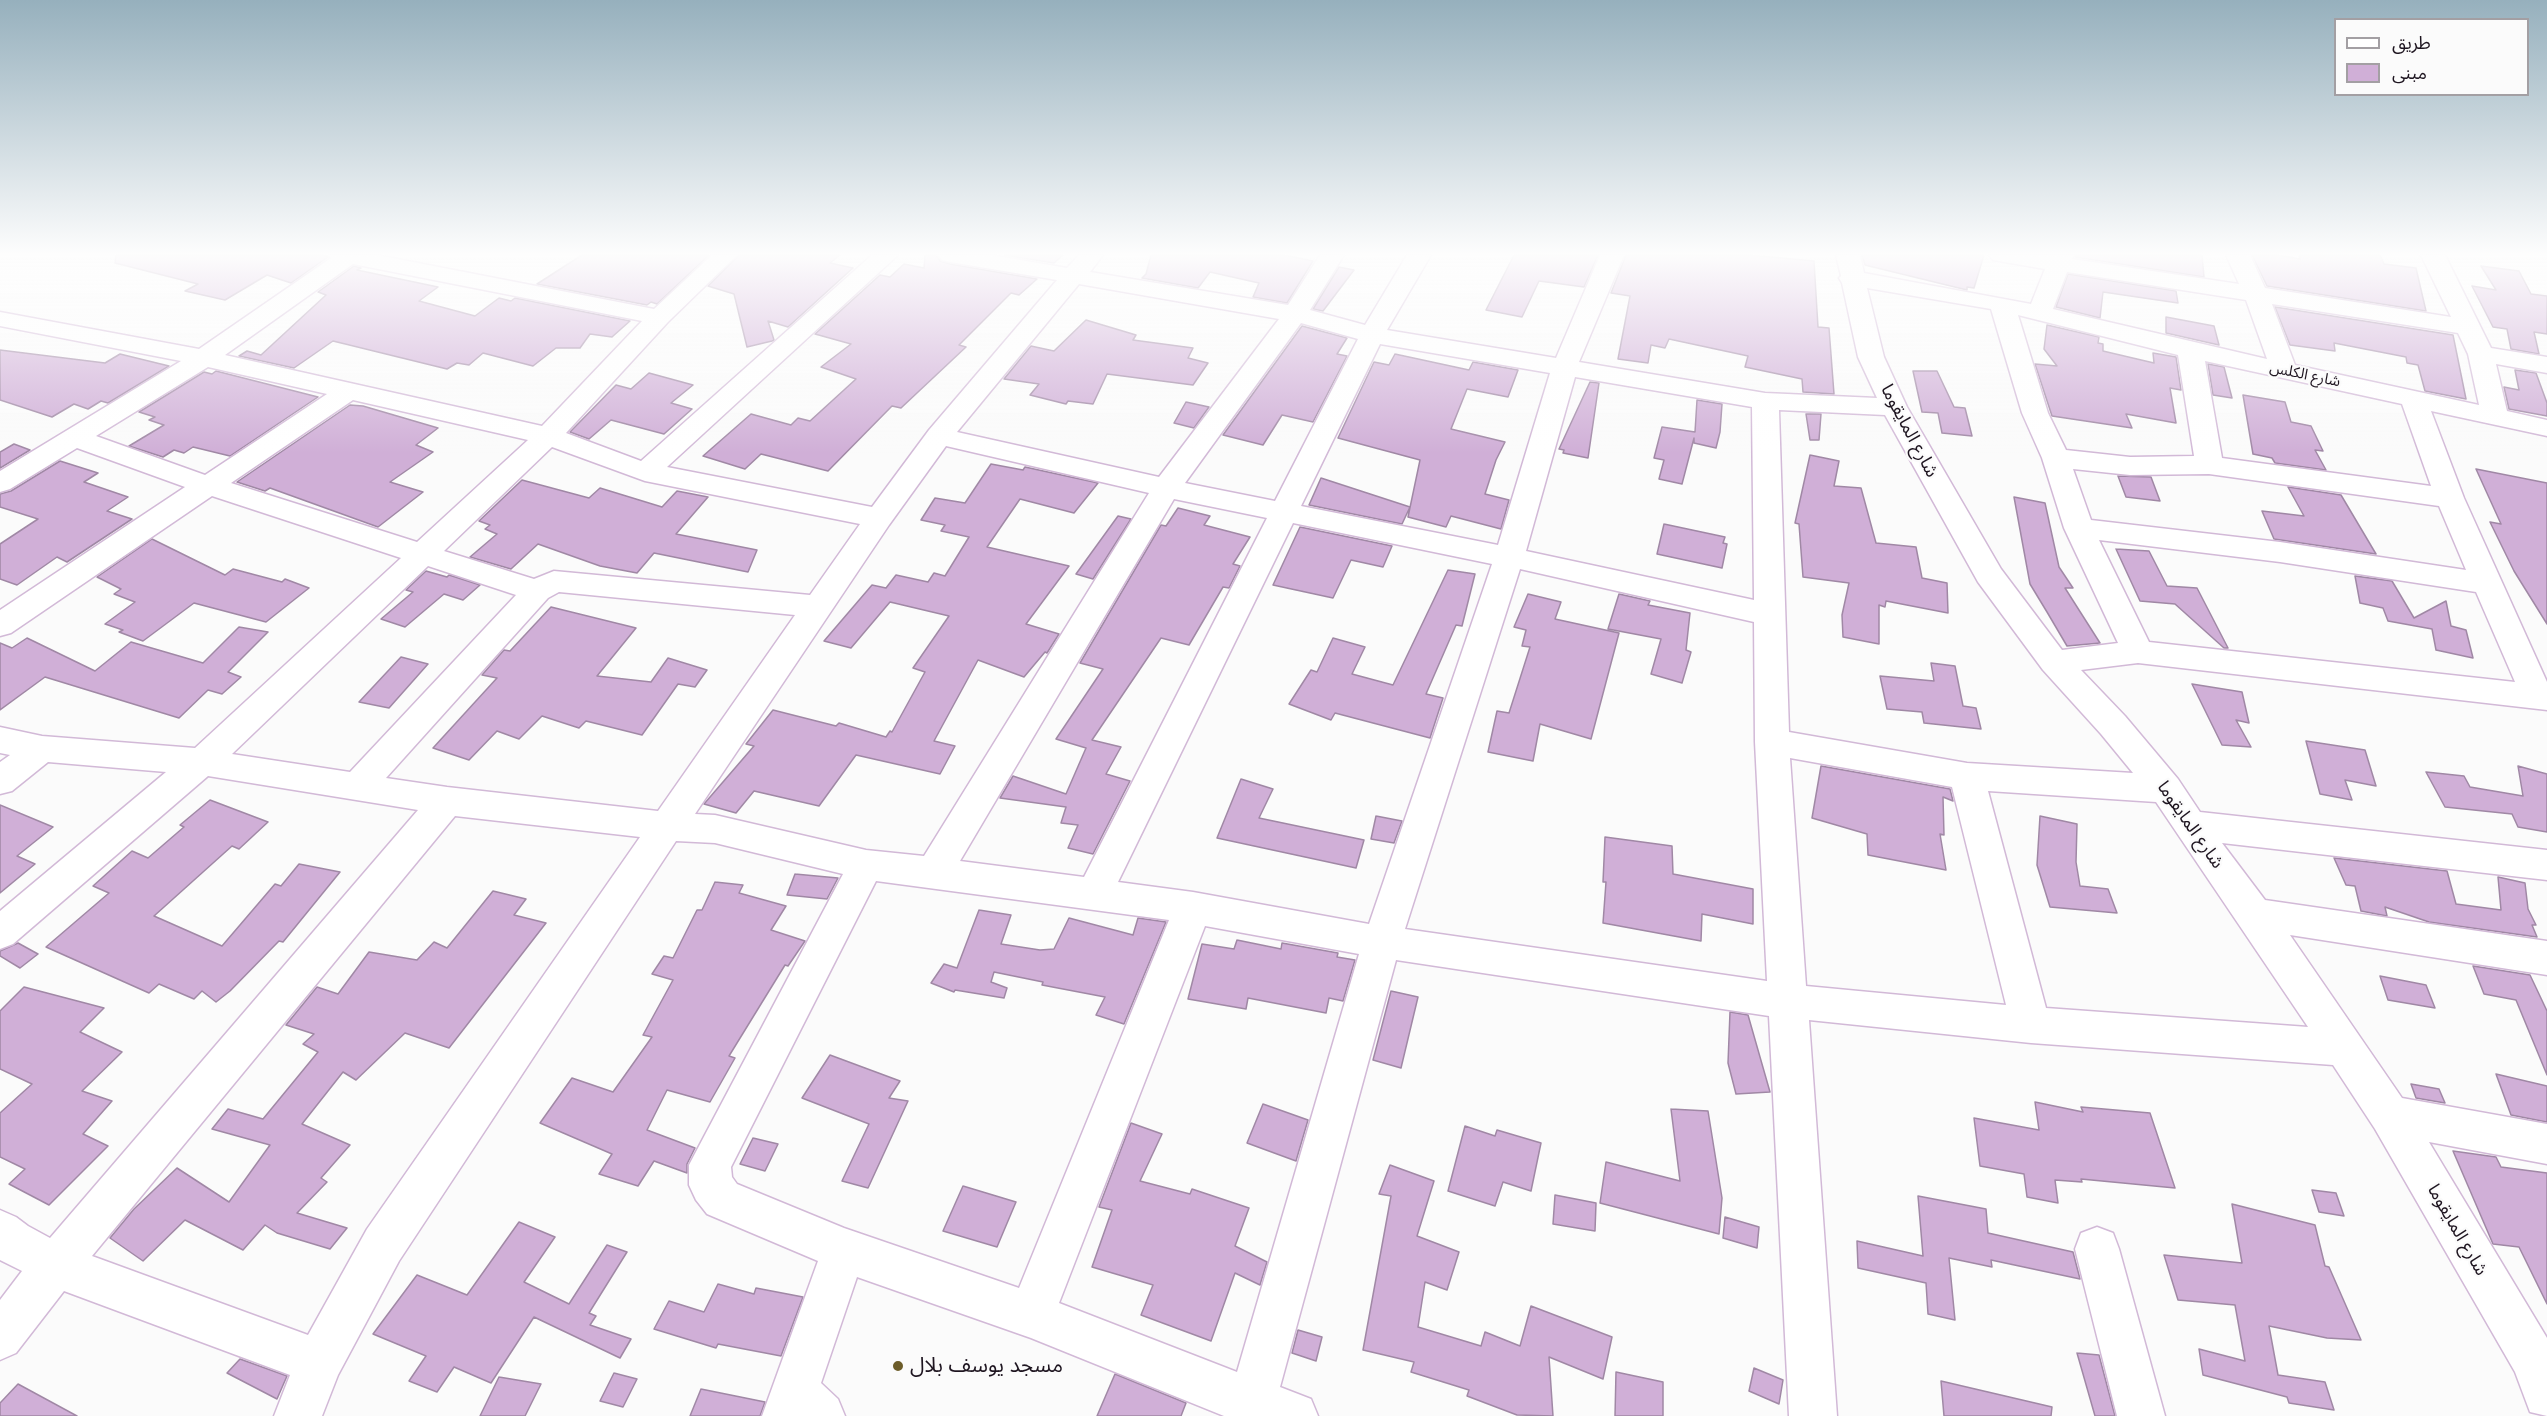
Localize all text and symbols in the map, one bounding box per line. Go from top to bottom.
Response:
legend [2334,18,2529,96]
text: طريق [2392,32,2431,54]
text: مبنى [2392,62,2427,84]
street label: شارع الكلس [2268,359,2342,391]
street label: شارع المايقوما [1876,381,1942,481]
street label: شارع المايقوما [2152,777,2228,873]
street label: شارع المايقوما [2422,1180,2492,1280]
place label: مسجد يوسف بلال [910,1353,1063,1379]
marker: مسجد يوسف بلال [891,1359,905,1373]

